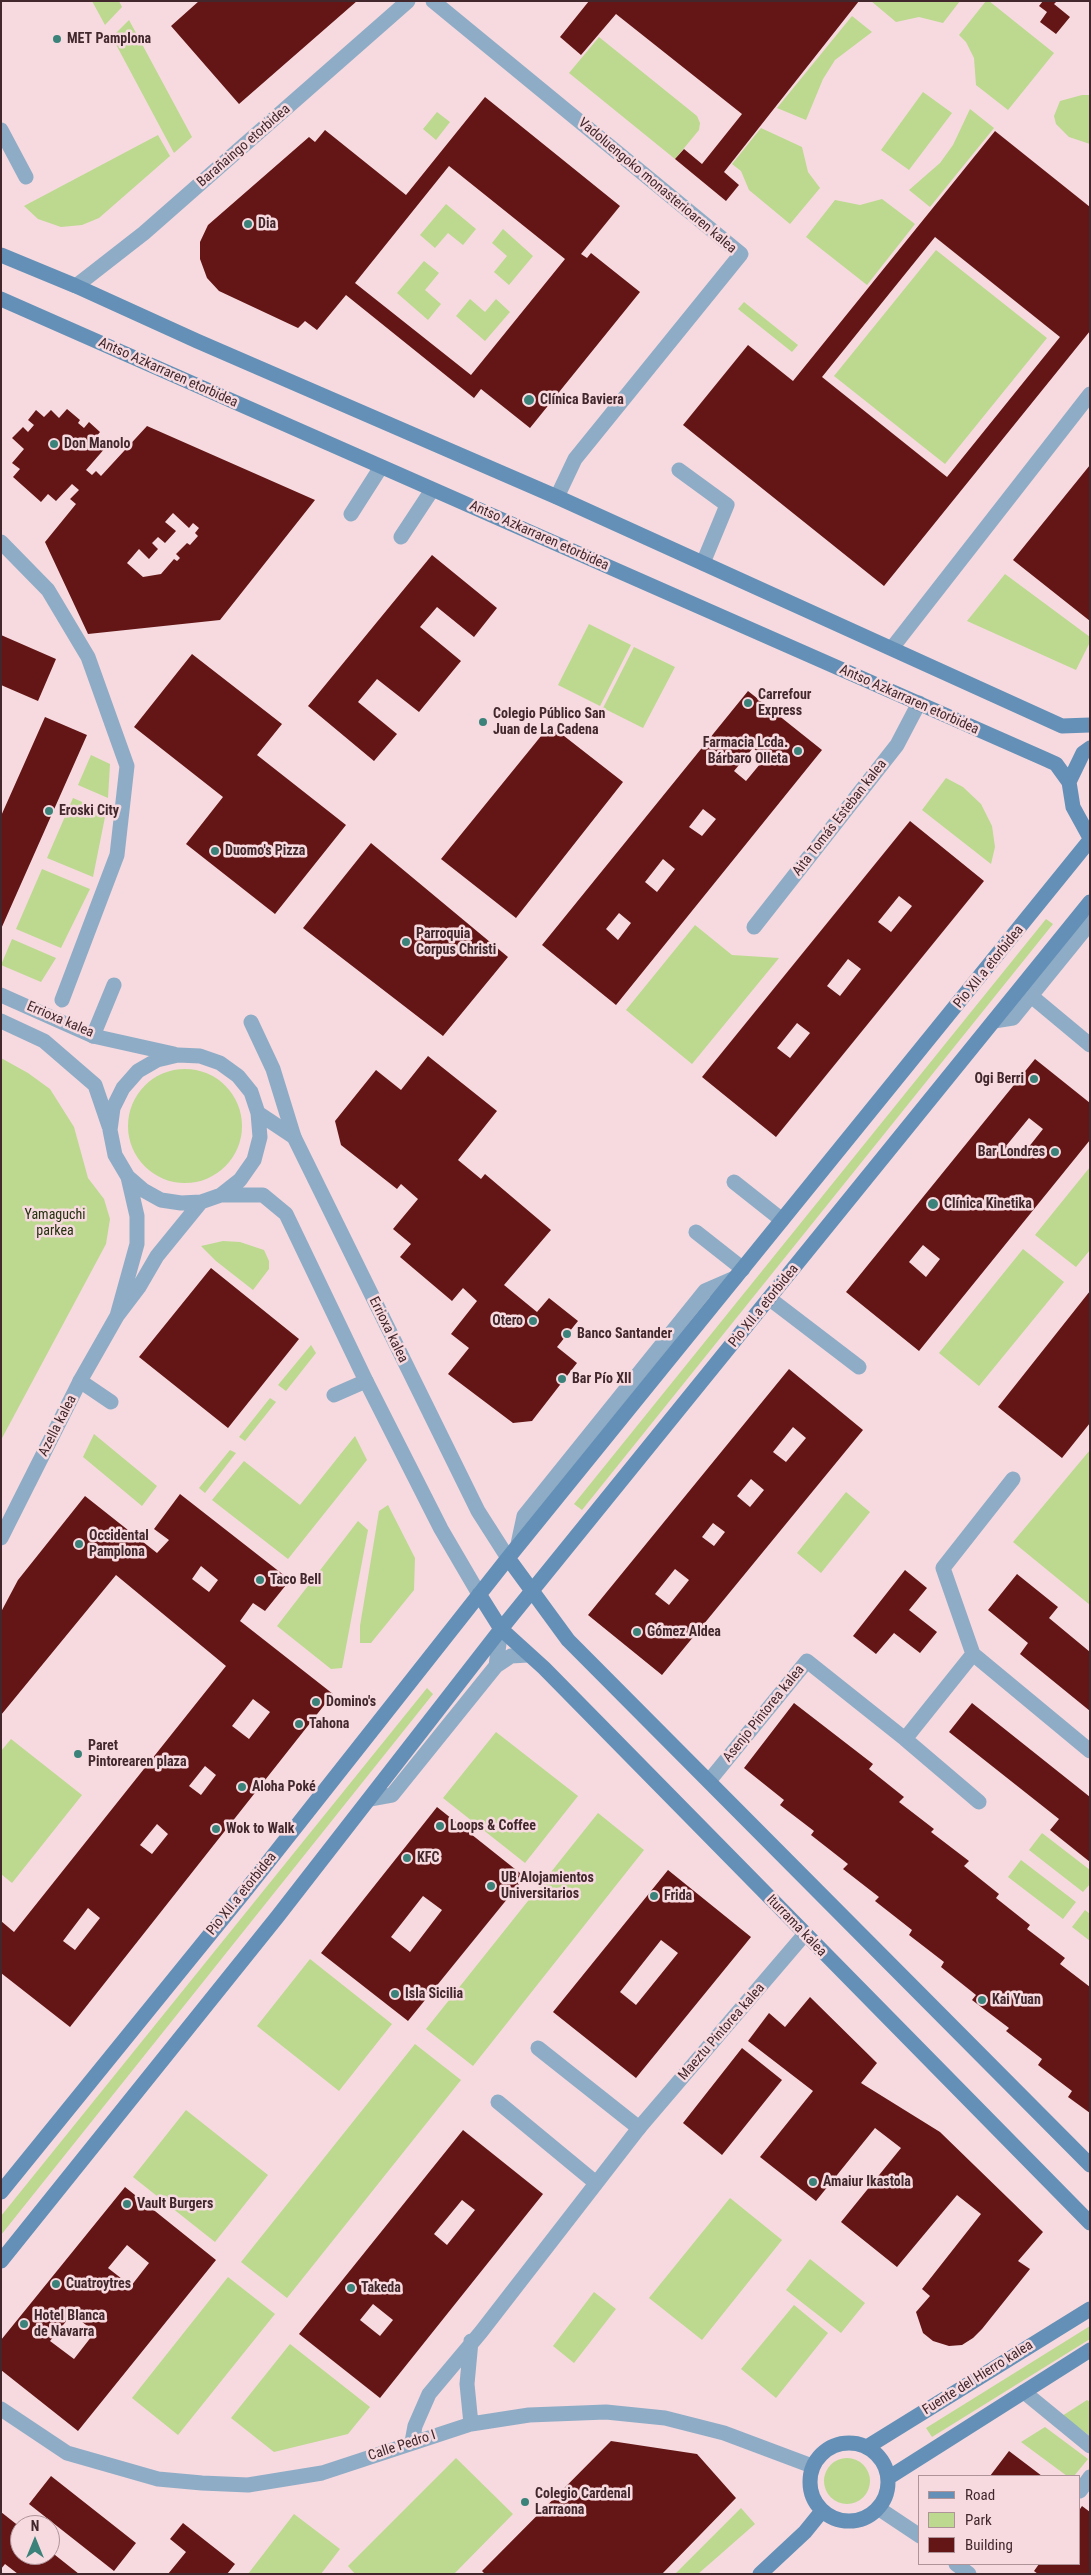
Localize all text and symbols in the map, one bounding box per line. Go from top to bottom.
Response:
place label: MET Pamplona [67,31,151,47]
marker: MET Pamplona [51,33,63,45]
street label: Barañaingo etorbidea [194,101,294,191]
street label: Vadoluengoko monasterioaren kalea [574,115,740,257]
place label: Dia [258,216,276,232]
marker: Dia [242,218,254,230]
street label: Antso Azkarraren etorbidea [96,335,240,411]
place label: Clínica Baviera [540,392,624,408]
marker: Clínica Baviera [522,393,536,407]
place label: Don Manolo [64,436,131,452]
marker: Don Manolo [48,438,60,450]
street label: Antso Azkarraren etorbidea [467,498,611,574]
street label: Antso Azkarraren etorbidea [837,662,981,738]
place label: Carrefour Express [758,687,811,720]
marker: Carrefour Express [742,697,754,709]
place label: Colegio Público San Juan de La Cadena [493,706,605,739]
marker: Colegio Público San Juan de La Cadena [477,716,489,728]
place label: Farmacia Lcda. Bárbaro Olleta [703,735,788,768]
marker: Farmacia Lcda. Bárbaro Olleta [792,745,804,757]
street label: Aita Tomás Esteban kalea [789,756,891,880]
place label: Eroski City [59,803,119,819]
marker: Eroski City [43,805,55,817]
place label: Duomo's Pizza [225,843,305,859]
marker: Duomo's Pizza [209,845,221,857]
street label: Pio XII.a etorbidea [950,922,1028,1012]
place label: Parroquia Corpus Christi [416,926,496,959]
marker: Parroquia Corpus Christi [400,936,412,948]
street label: Errioxa kalea [24,998,96,1042]
place label: Ogi Berri [974,1071,1024,1087]
marker: Ogi Berri [1028,1073,1040,1085]
place label: Bar Londres [978,1144,1045,1160]
marker: Bar Londres [1049,1146,1061,1158]
place label: Clínica Kinetika [944,1196,1032,1212]
marker: Clínica Kinetika [926,1197,940,1211]
park label: Yamaguchi parkea [25,1207,85,1240]
street label: Pio XII.a etorbidea [725,1261,803,1351]
street label: Errioxa kalea [365,1294,411,1366]
place label: Otero [492,1313,523,1329]
marker: Otero [527,1315,539,1327]
place label: Banco Santander [577,1326,672,1342]
marker: Banco Santander [561,1328,573,1340]
place label: Bar Pío XII [572,1371,632,1387]
marker: Bar Pío XII [556,1373,568,1385]
street label: Azella kalea [35,1393,81,1459]
place label: Occidental Pamplona [89,1528,149,1560]
marker: Occidental Pamplona [73,1538,85,1550]
place label: Taco Bell [270,1572,321,1588]
marker: Taco Bell [254,1574,266,1586]
place label: Gómez Aldea [647,1624,721,1640]
marker: Gómez Aldea [631,1626,643,1638]
street label: Asenjo Pintorea kalea [720,1662,808,1766]
place label: Domino's [326,1694,376,1710]
marker: Domino's [310,1696,322,1708]
place label: Tahona [309,1716,349,1732]
marker: Tahona [293,1718,305,1730]
place label: Paret Pintorearen plaza [88,1738,187,1770]
marker: Paret Pintorearen plaza [72,1748,84,1760]
place label: Aloha Poké [252,1779,316,1795]
marker: Aloha Poké [236,1781,248,1793]
place label: Loops & Coffee [450,1818,536,1834]
marker: Loops & Coffee [434,1820,446,1832]
place label: Wok to Walk [226,1821,295,1837]
marker: Wok to Walk [210,1823,222,1835]
street label: Pio XII.a etorbidea [203,1849,281,1939]
place label: KFC [417,1850,439,1866]
marker: KFC [401,1852,413,1864]
place label: UB Alojamientos Universitarios [501,1870,594,1902]
marker: UB Alojamientos Universitarios [485,1880,497,1892]
place label: Frida [664,1888,692,1904]
marker: Frida [648,1890,660,1902]
street label: Iturrama kalea [762,1892,830,1960]
street label: Maeztu Pintorea kalea [675,1980,769,2084]
place label: Isla Sicilia [405,1986,463,2002]
marker: Isla Sicilia [389,1988,401,2000]
place label: Kai Yuan [992,1992,1041,2008]
marker: Kai Yuan [976,1994,988,2006]
place label: Amaiur Ikastola [823,2174,911,2190]
marker: Amaiur Ikastola [807,2176,819,2188]
place label: Vault Burgers [137,2196,213,2212]
marker: Vault Burgers [121,2198,133,2210]
place label: Cuatroytres [66,2276,131,2292]
marker: Cuatroytres [50,2278,62,2290]
place label: Takeda [361,2280,401,2296]
marker: Takeda [345,2282,357,2294]
place label: Hotel Blanca de Navarra [34,2308,105,2340]
marker: Hotel Blanca de Navarra [18,2318,30,2330]
street label: Fuente del Hierro kalea [920,2337,1036,2419]
street label: Calle Pedro I [366,2427,438,2465]
legend [918,2475,1081,2565]
place label: Colegio Cardenal Larraona [535,2486,631,2518]
text: Road [965,2486,995,2504]
marker: Colegio Cardenal Larraona [519,2496,531,2508]
text: Park [965,2511,992,2529]
north arrow [10,2515,60,2565]
text: N [31,2518,39,2534]
text: Building [965,2536,1013,2554]

